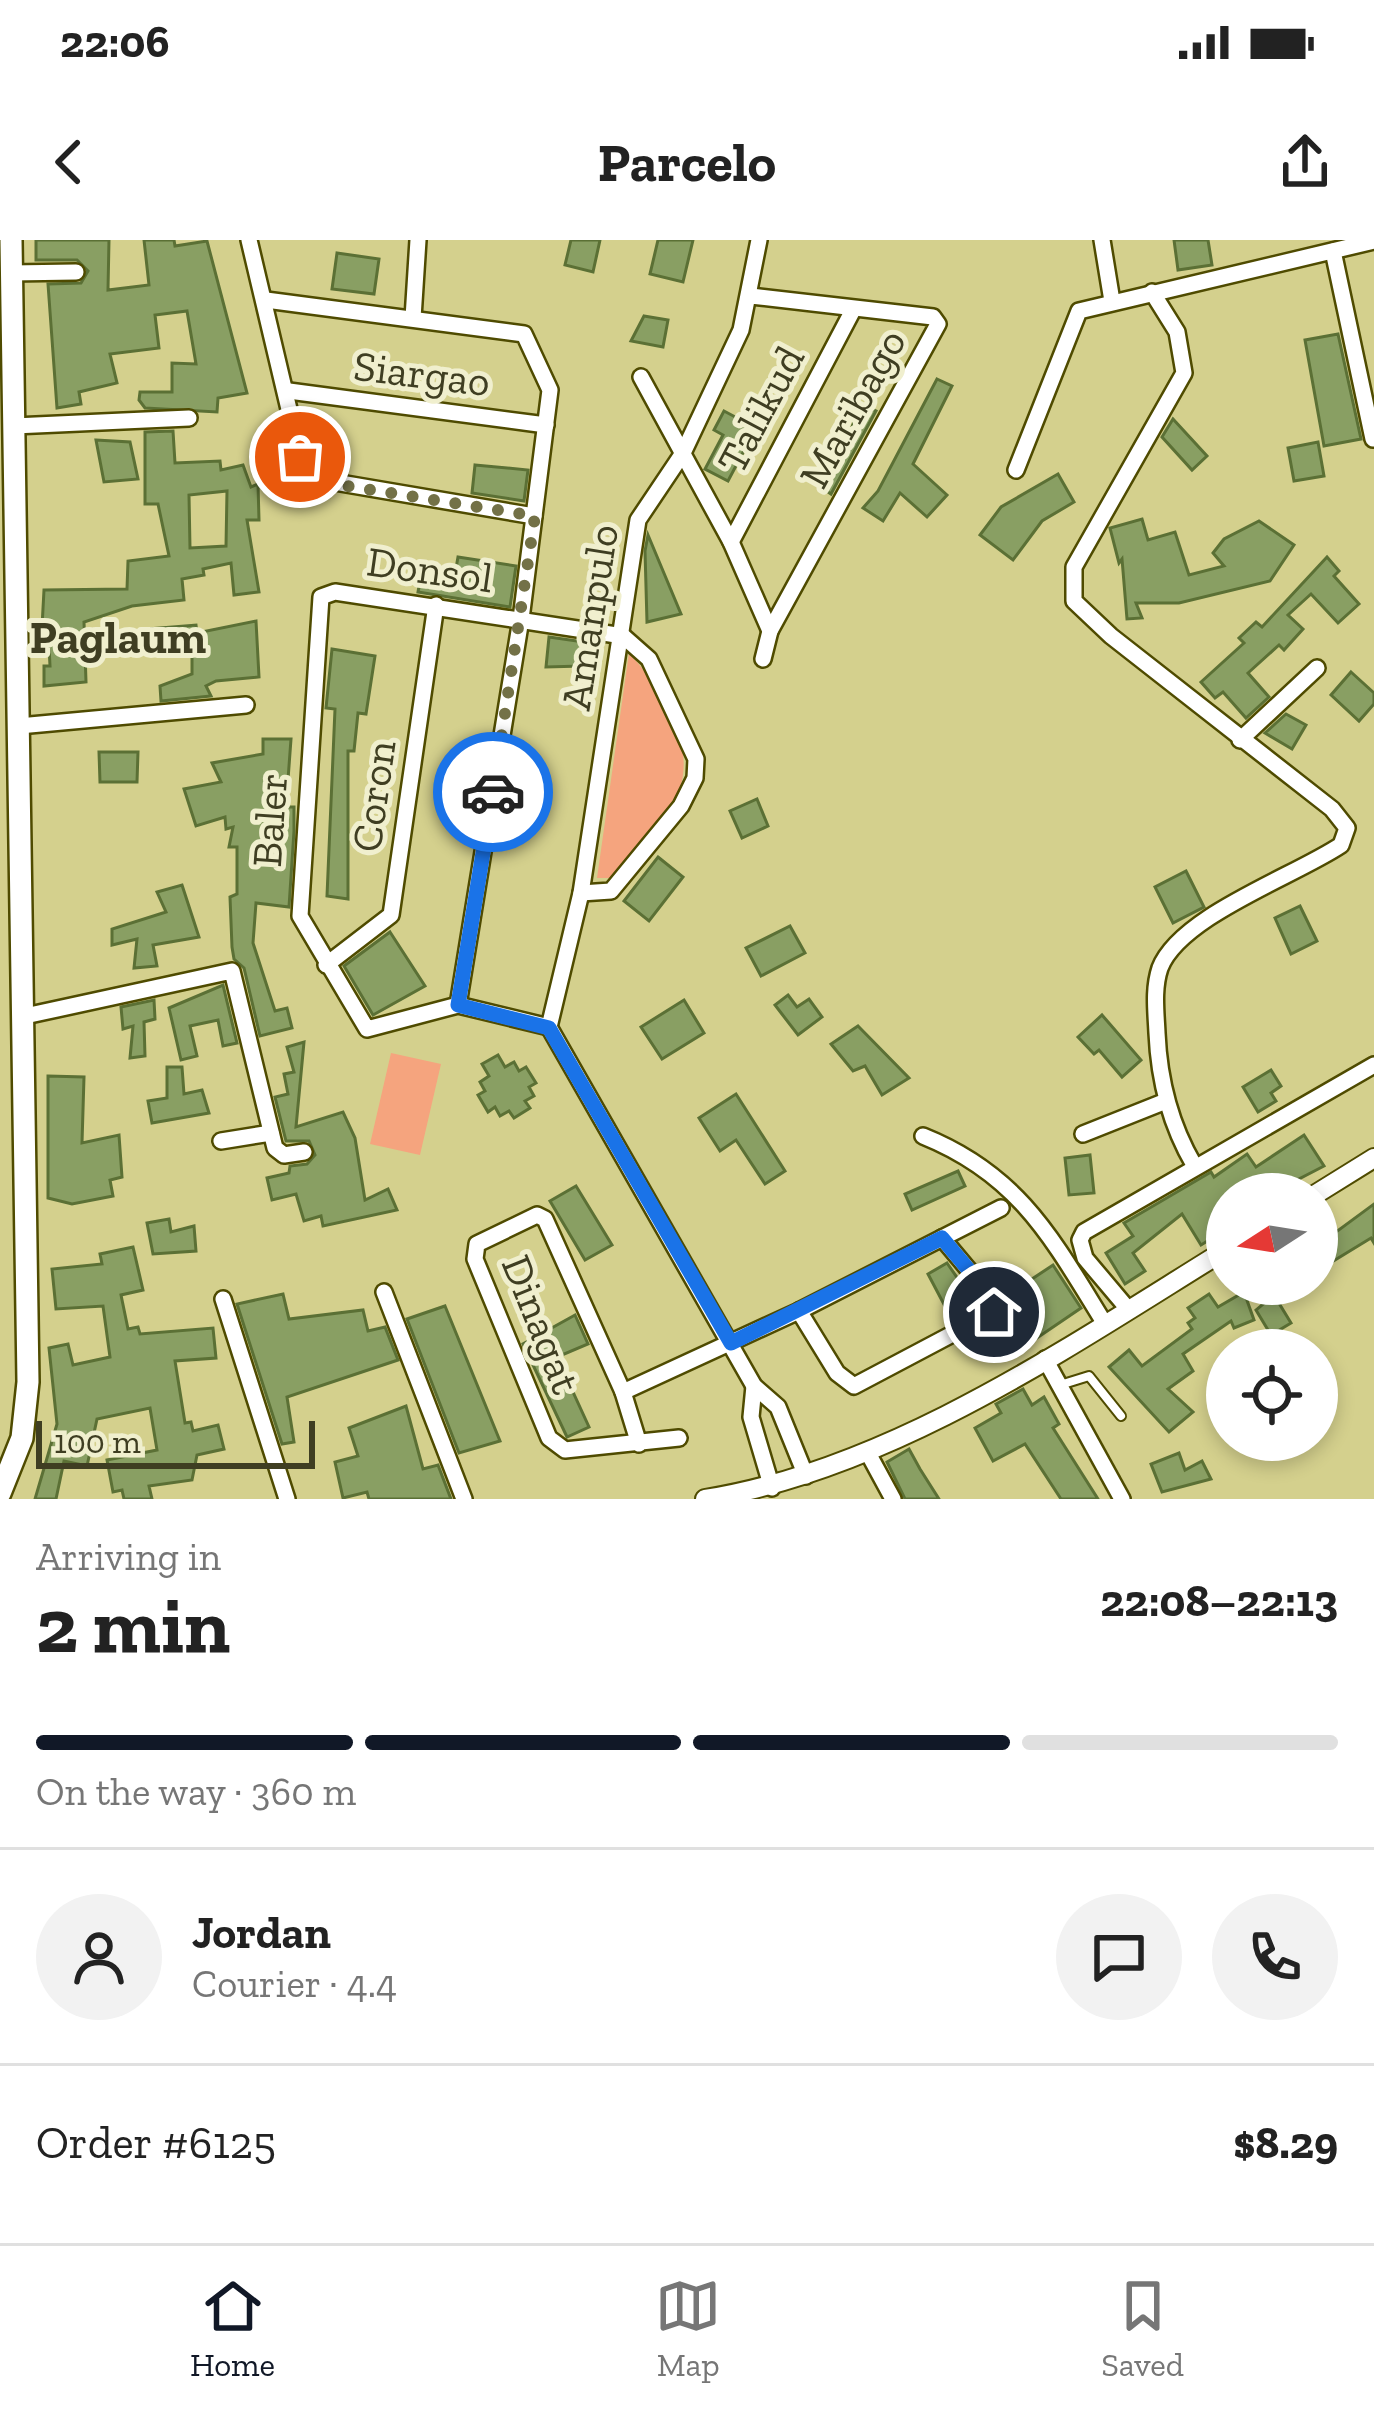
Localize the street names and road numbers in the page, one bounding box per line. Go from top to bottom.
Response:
street label: Maribago [788,320,917,497]
street label: Talikud [706,337,815,481]
street label: Siargao [351,340,493,407]
street label: Amanpulo [550,521,629,714]
street label: Donsol [364,535,496,604]
street label: Coron [340,737,407,855]
street label: Baler [241,771,298,869]
street label: Dinagat [491,1248,592,1401]

